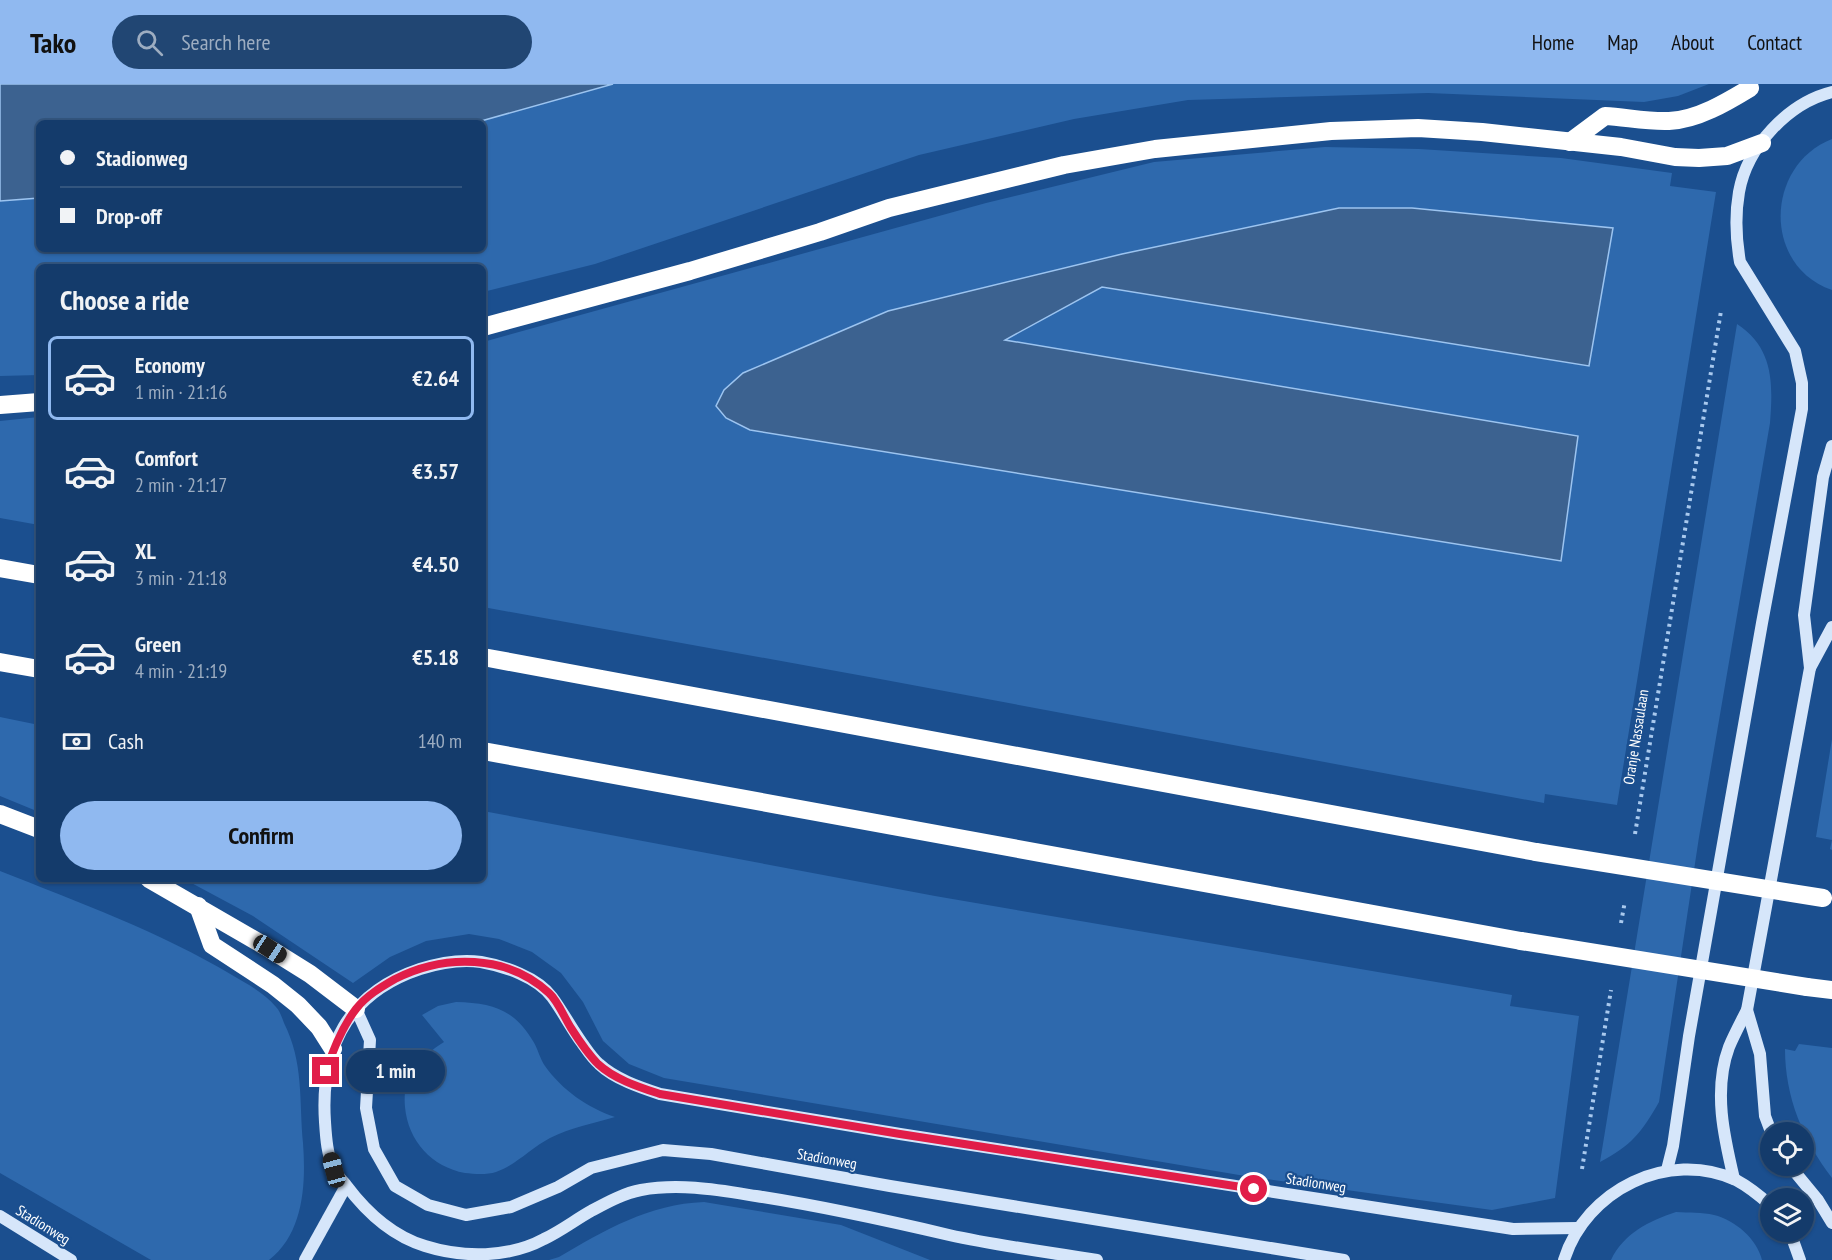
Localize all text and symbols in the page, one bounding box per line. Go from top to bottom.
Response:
search box [112,15,532,69]
text: Tako [30,24,76,61]
icon: search [133,26,166,59]
text: Search here [181,28,271,56]
text: Home [1532,29,1574,56]
text: Map [1607,29,1638,56]
text: About [1671,29,1714,56]
text: Contact [1747,29,1802,56]
text: Stadionweg [96,144,188,172]
text: Drop-off [96,202,162,230]
text: Choose a ride [60,283,189,317]
icon: car [63,351,117,405]
text: Economy [135,351,205,379]
text: €2.64 [412,364,459,392]
text: 1 min · 21:16 [135,379,227,405]
icon: car [63,444,117,498]
text: Comfort [135,444,198,472]
text: €3.57 [412,457,459,485]
text: 2 min · 21:17 [135,472,227,498]
icon: car [63,537,117,591]
text: XL [135,537,156,565]
text: €4.50 [412,550,459,578]
text: 3 min · 21:18 [135,565,227,591]
icon: car [63,630,117,684]
text: Green [135,630,181,658]
text: €5.18 [412,643,459,671]
text: 4 min · 21:19 [135,658,227,684]
street label: Oranje Nassaulaan [1619,688,1652,786]
icon: cash [60,725,93,758]
text: Cash [108,727,144,755]
text: 140 m [418,728,462,754]
button: Confirm [60,801,462,870]
car [250,932,290,966]
callout: 1 min [347,1050,446,1092]
route end [312,1057,339,1084]
text: 1 min [375,1058,416,1084]
map controls [1760,1122,1814,1242]
button: locate [1760,1122,1814,1176]
street label: Stadionweg [796,1144,859,1173]
car [321,1150,347,1190]
street label: Stadionweg [1285,1168,1348,1197]
route start [1240,1175,1267,1202]
button: layers [1760,1188,1814,1242]
street label: Stadionweg [13,1200,74,1249]

